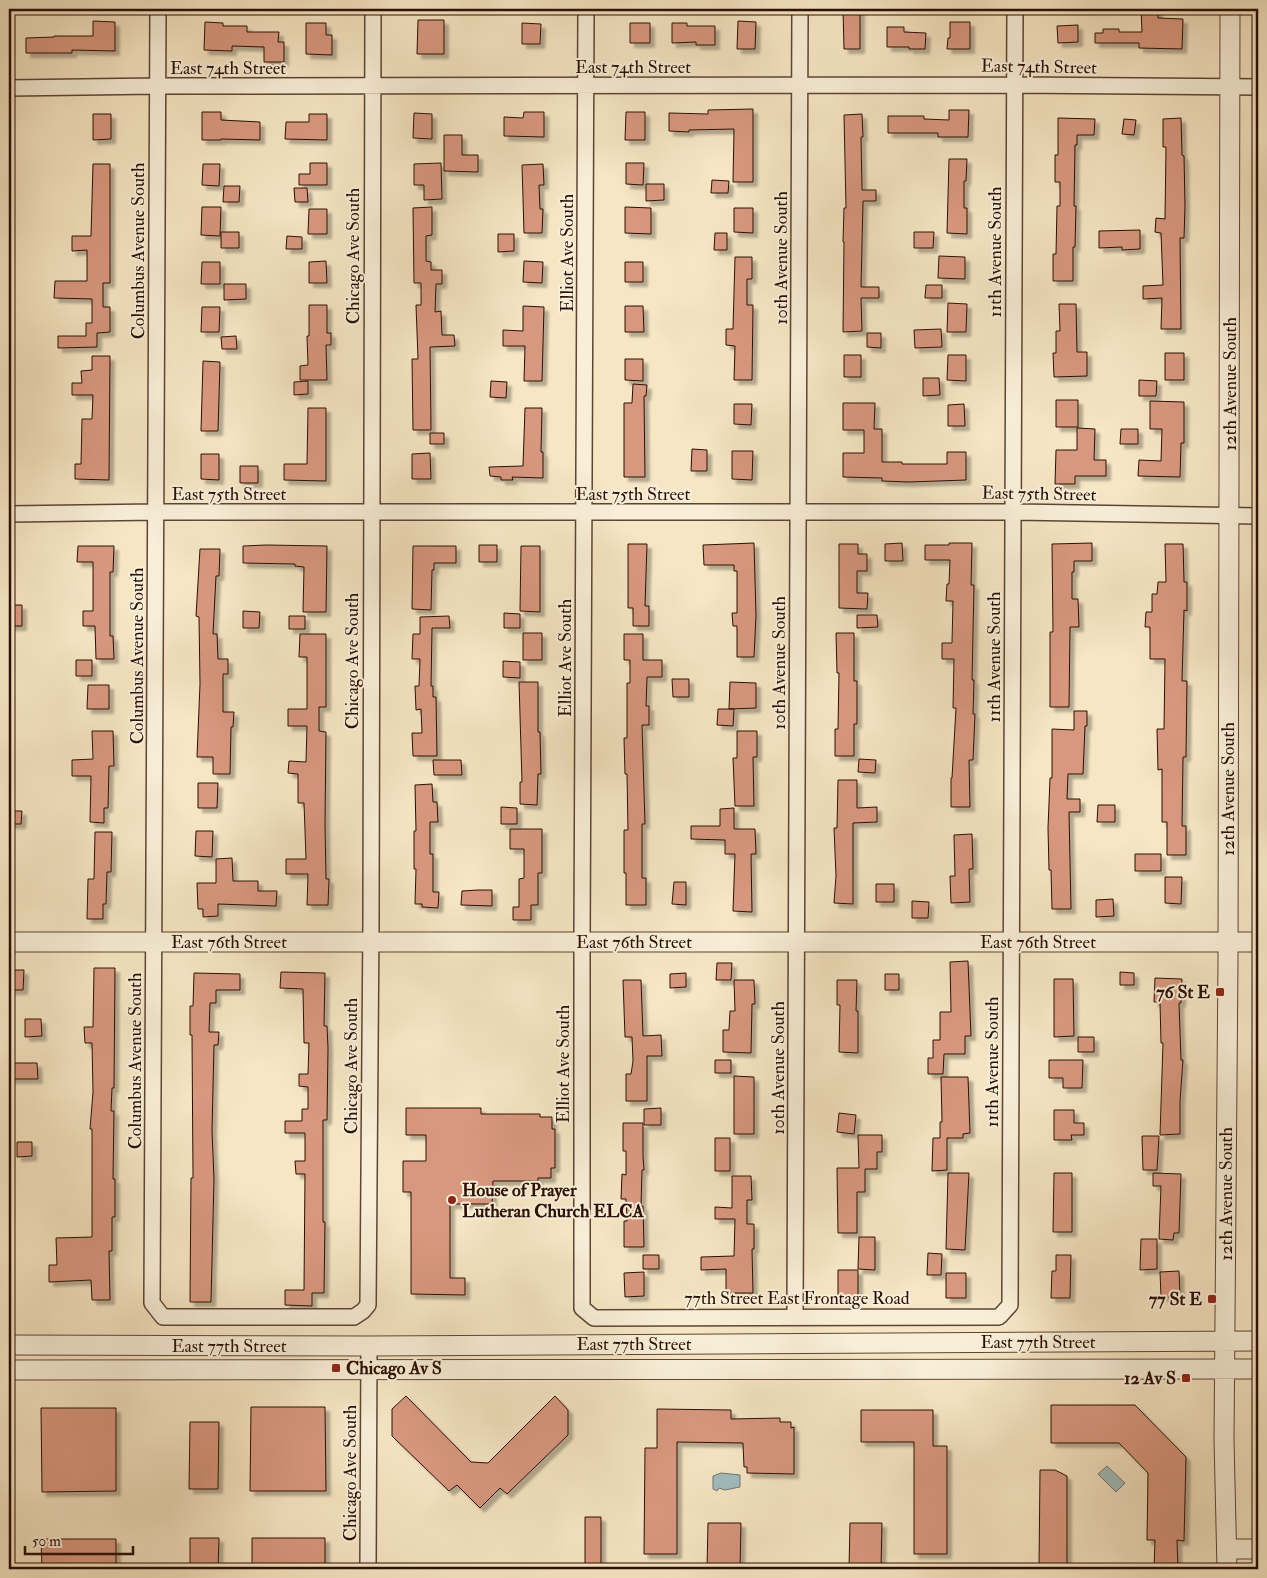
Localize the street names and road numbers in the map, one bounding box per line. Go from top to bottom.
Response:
street label: East 74th Street [981,54,1097,80]
street label: East 74th Street [575,56,691,79]
street label: East 74th Street [170,57,286,80]
street label: Columbus Avenue South [127,162,150,339]
street label: 11th Avenue South [984,186,1007,318]
street label: Chicago Ave South [342,187,365,324]
street label: 10th Avenue South [770,191,793,325]
street label: Elliot Ave South [556,193,579,312]
street label: 12th Avenue South [1219,317,1242,451]
street label: East 75th Street [981,482,1097,507]
street label: East 75th Street [172,483,287,506]
street label: East 75th Street [576,483,691,506]
street label: Columbus Avenue South [126,567,149,744]
street label: 11th Avenue South [983,591,1006,723]
street label: Chicago Ave South [341,592,364,729]
street label: 10th Avenue South [768,596,791,730]
street label: Elliot Ave South [554,598,577,717]
street label: 12th Avenue South [1217,722,1240,856]
street label: East 76th Street [171,931,287,954]
street label: East 76th Street [576,931,692,954]
street label: East 76th Street [980,931,1096,954]
street label: Columbus Avenue South [124,972,147,1149]
street label: 11th Avenue South [981,996,1004,1128]
street label: Chicago Ave South [340,997,363,1134]
street label: 10th Avenue South [767,1001,790,1135]
street label: Elliot Ave South [552,1004,575,1123]
street label: 12th Avenue South [1215,1127,1238,1261]
street label: 77th Street East Frontage Road [684,1287,910,1310]
street label: East 77th Street [980,1331,1096,1354]
street label: East 77th Street [576,1333,692,1356]
street label: East 77th Street [171,1335,287,1358]
street label: Chicago Ave South [339,1404,362,1541]

